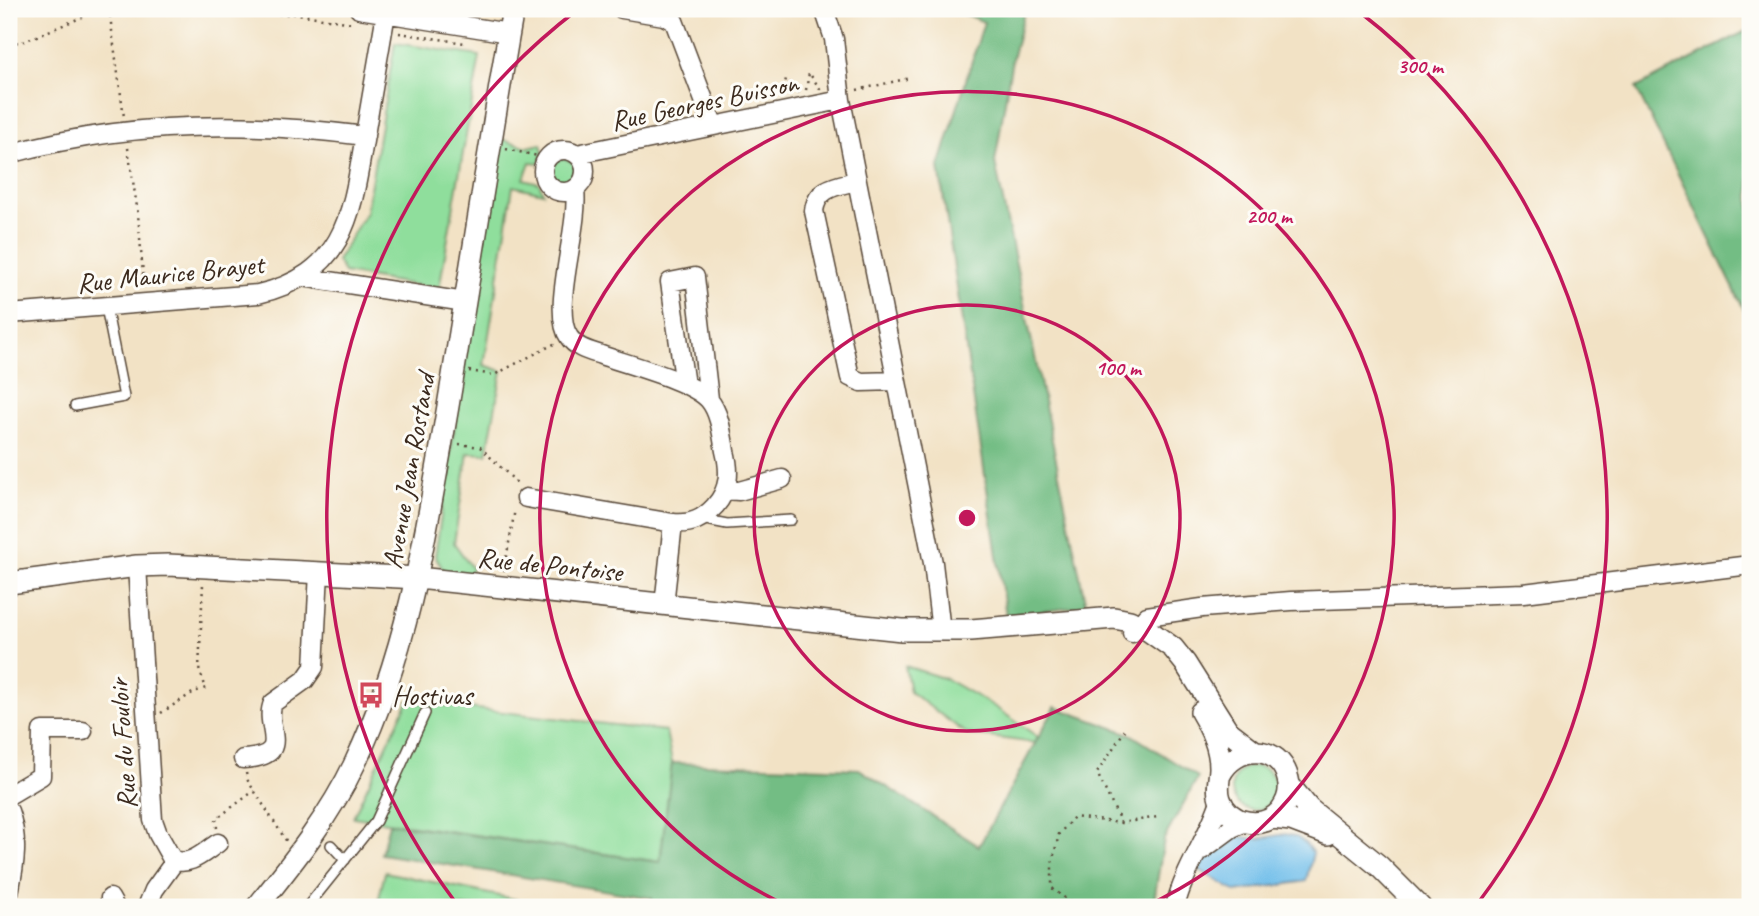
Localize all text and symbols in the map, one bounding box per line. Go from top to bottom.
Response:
text: 300 m [1397,53,1445,79]
street label: Rue Georges Buisson [607,64,802,138]
text: 200 m [1246,203,1294,229]
street label: Rue Maurice Brayet [75,246,268,301]
text: 100 m [1095,355,1143,381]
street label: Avenue Jean Rostand [374,367,444,571]
centre of rings [955,506,979,530]
street label: Rue de Pontoise [476,540,626,590]
street label: Rue du Fouloir [100,676,145,810]
place label: Hostivas [392,678,474,713]
bus stop icon: Hostivas [356,680,386,710]

